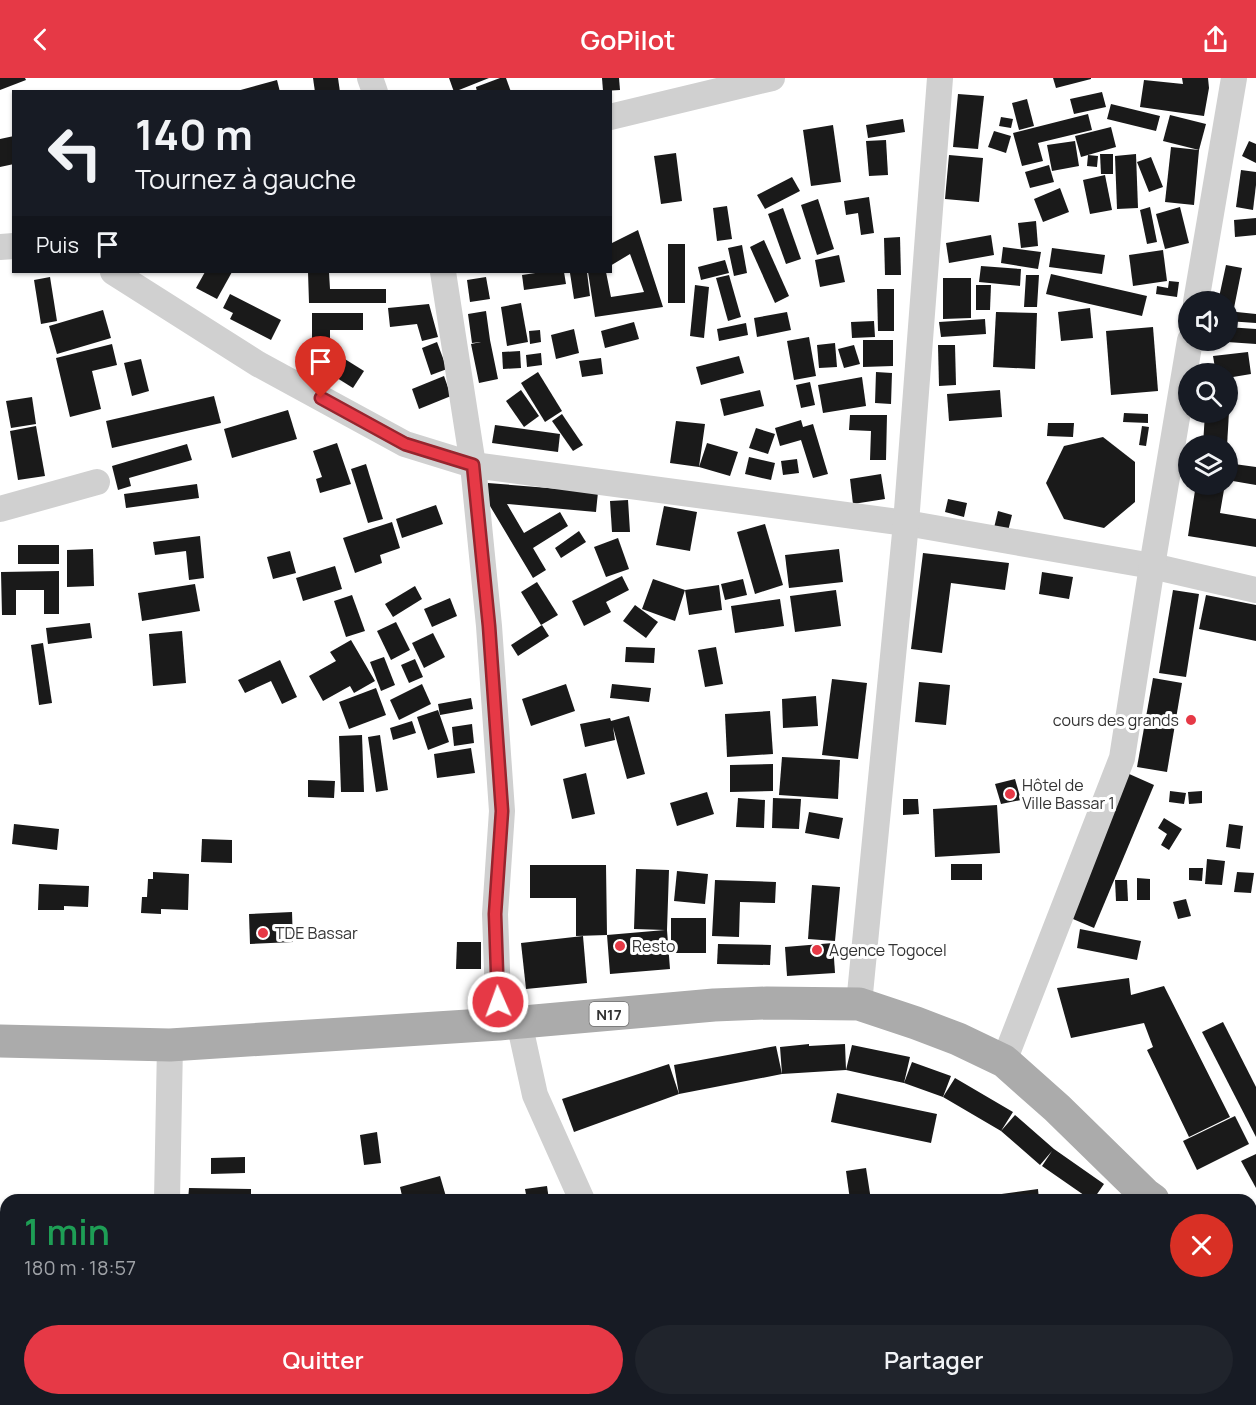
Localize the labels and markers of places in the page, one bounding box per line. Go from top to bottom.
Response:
pin [295,336,346,398]
place label: cours des grands [1053,709,1179,731]
marker: cours des grands [1184,713,1198,727]
place label: Hôtel de Ville Bassar 1 [1022,774,1115,814]
marker: Hôtel de Ville Bassar 1 [1003,787,1017,801]
place label: TDE Bassar [275,922,358,944]
marker: TDE Bassar [256,926,270,940]
place label: Resto [632,935,675,957]
marker: Resto [613,939,627,953]
place label: Agence Togocel [829,939,947,961]
marker: Agence Togocel [810,943,824,957]

